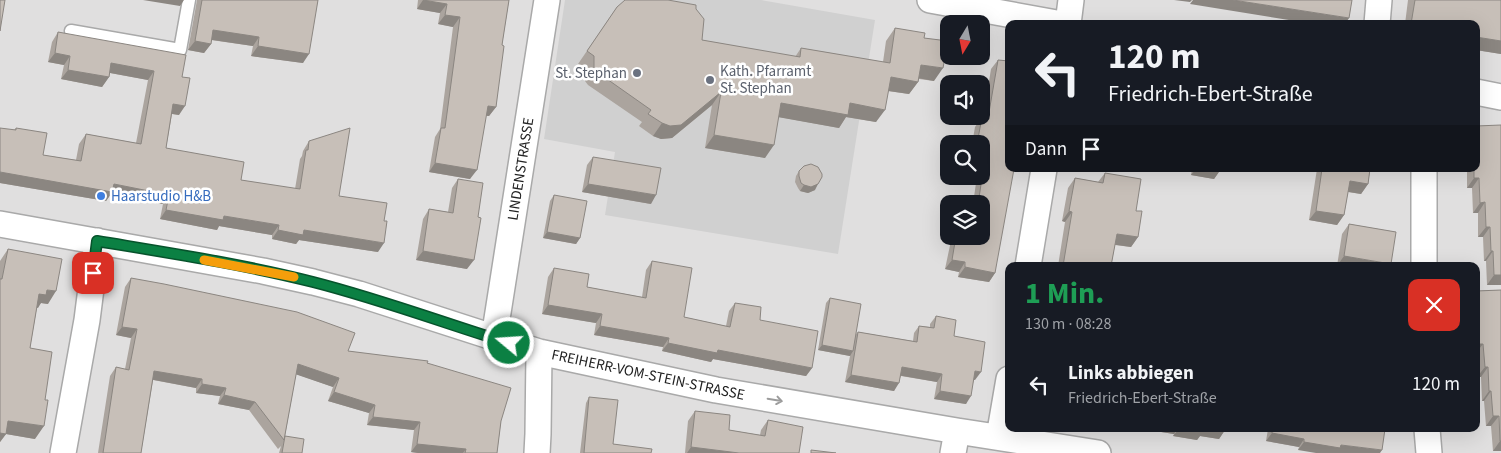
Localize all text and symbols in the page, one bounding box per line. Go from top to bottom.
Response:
north arrow [940,15,990,65]
map controls [940,15,990,245]
text: 120 m [1108,32,1200,82]
icon: left [1025,40,1090,105]
place label: Kath. Pfarramt St. Stephan [720,61,811,99]
place label: St. Stephan [555,63,627,84]
marker: St. Stephan [631,67,643,79]
marker: Kath. Pfarramt St. Stephan [704,74,716,86]
button: sound [940,75,990,125]
text: Friedrich-Ebert-Straße [1108,78,1313,110]
street label: LINDENSTRASSE [503,116,540,222]
button: search [940,135,990,185]
icon: arrive [1077,135,1105,163]
text: Dann [1025,136,1067,163]
place label: Haarstudio H&B [111,186,211,207]
marker: Haarstudio H&B [95,190,107,202]
button: layers [940,195,990,245]
pin [72,252,114,294]
icon: arrive [79,259,107,287]
text: 1 Min. [1025,272,1104,315]
button: close [1408,279,1460,331]
text: 130 m · 08:28 [1025,313,1112,335]
position arrow [482,316,534,368]
street label: FREIHERR-VOM-STEIN-STRASSE [549,344,747,406]
text: Links abbiegen [1068,360,1194,387]
icon: left [1025,371,1053,399]
text: 120 m [1412,371,1460,398]
text: Friedrich-Ebert-Straße [1068,387,1217,409]
one-way arrow [767,395,783,405]

